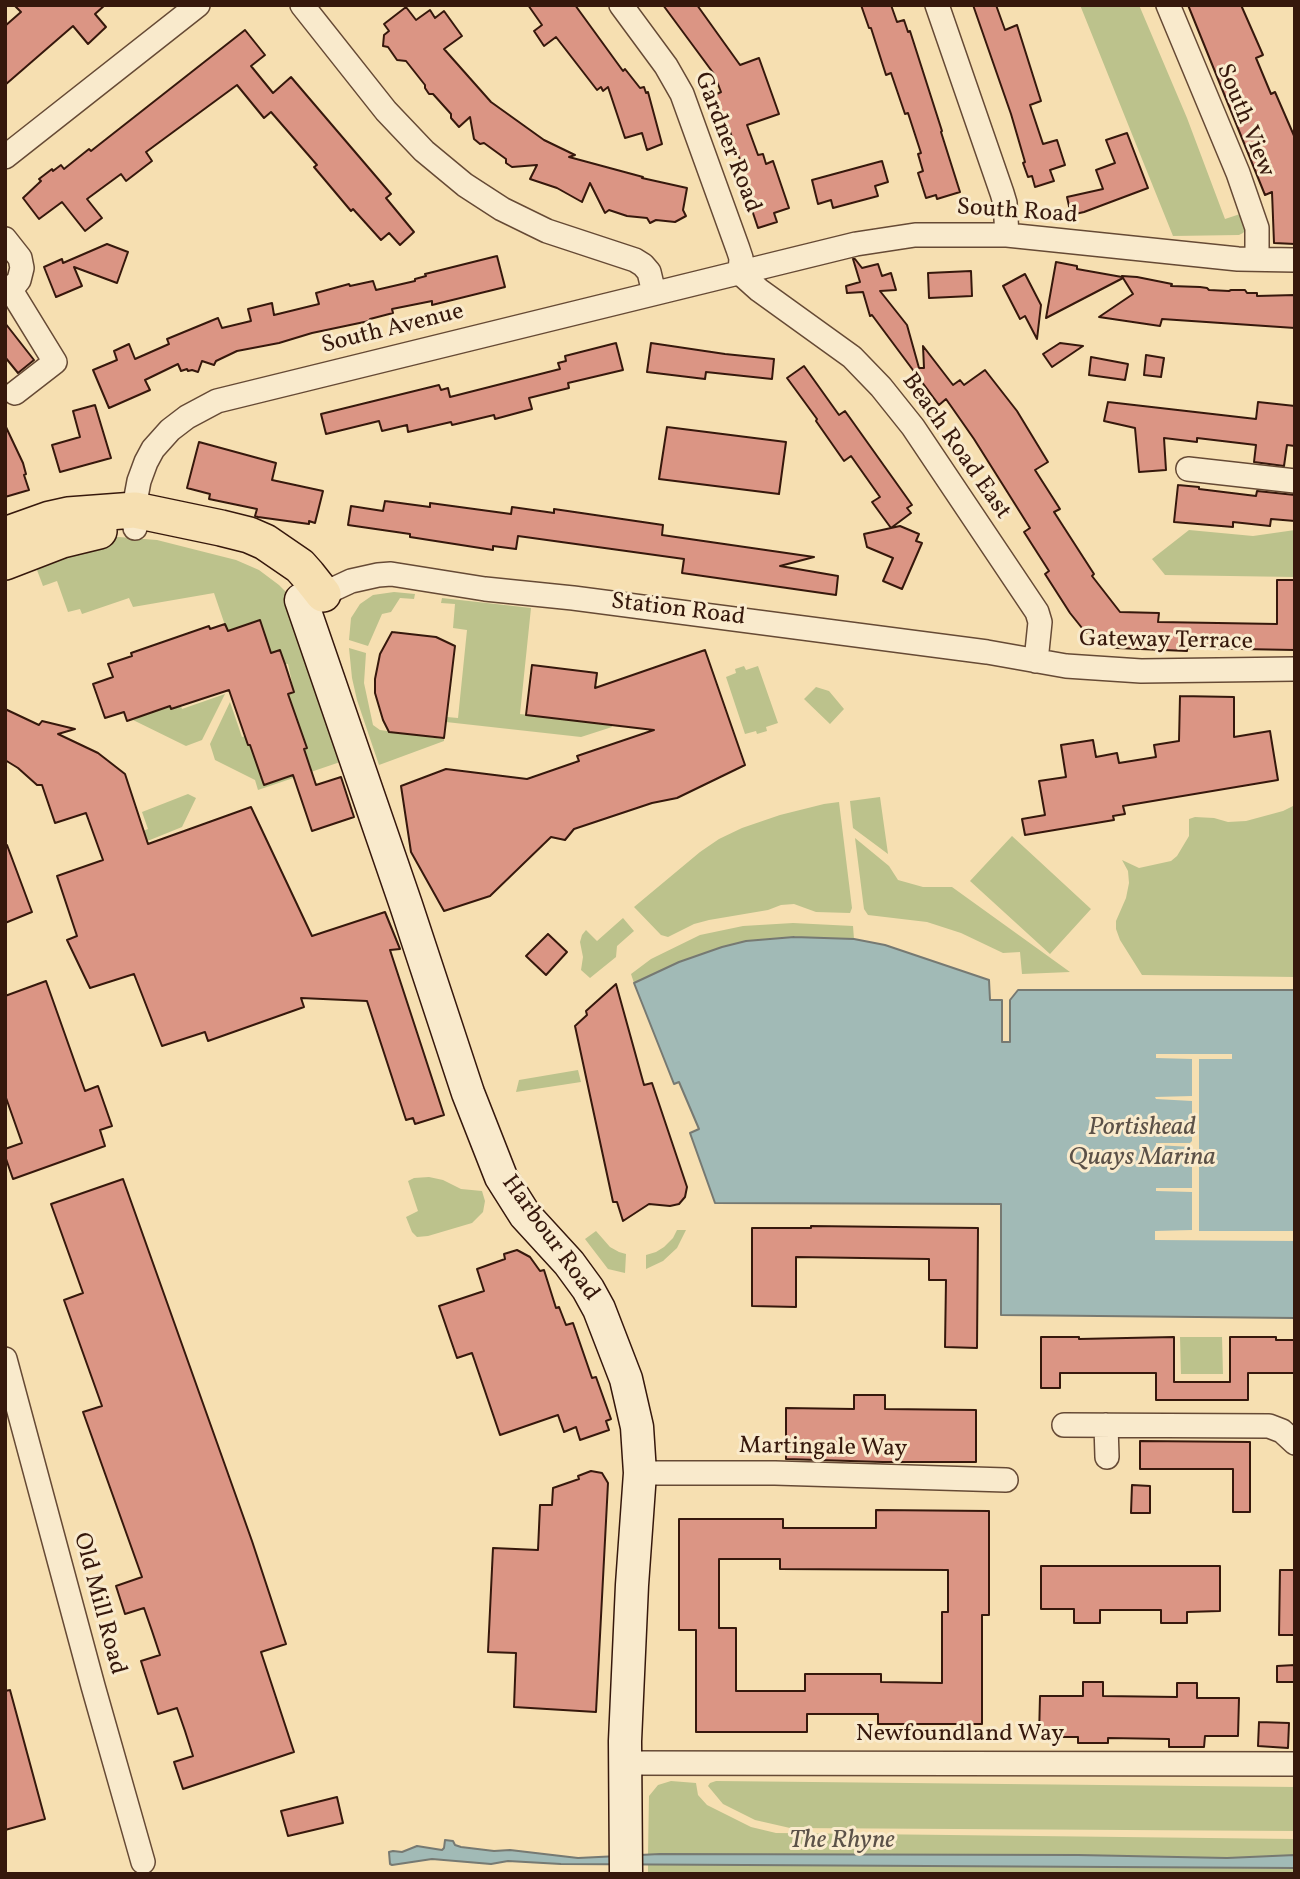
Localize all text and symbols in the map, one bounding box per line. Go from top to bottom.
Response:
street label: South View [1208,60,1280,182]
street label: Gardner Road [686,69,766,217]
street label: South Road [956,194,1078,232]
street label: South Avenue [319,298,467,362]
street label: Beach Road East [894,368,1016,526]
street label: Station Road [609,588,747,634]
street label: Gateway Terrace [1079,626,1253,658]
water label: Portishead Quays Marina [1068,1113,1216,1174]
street label: Harbour Road [494,1170,604,1308]
street label: Martingale Way [739,1433,907,1465]
street label: Old Mill Road [65,1530,131,1678]
street label: Newfoundland Way [856,1722,1064,1750]
water label: The Rhyne [789,1826,895,1858]

